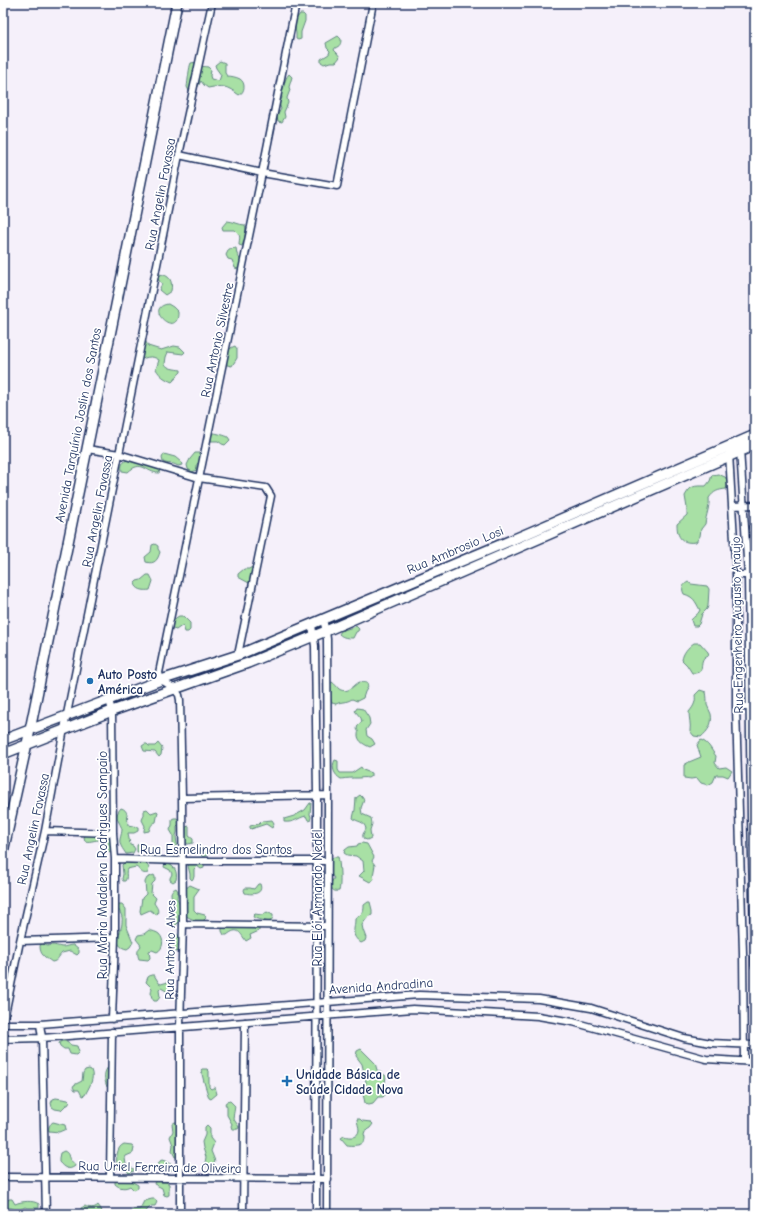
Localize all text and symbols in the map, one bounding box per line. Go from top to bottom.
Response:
street label: Rua Angelin Favassa [142,137,178,251]
street label: Rua Antonio Silvestre [198,281,237,399]
street label: Avenida Tarquínio Joslin dos Santos [52,327,104,523]
street label: Rua Angelin Favassa [79,454,115,568]
street label: Rua Ambrosio Losi [404,523,506,577]
street label: Rua Engenheiro Augusto Araujo [728,536,746,714]
place label: Auto Posto América [98,667,158,697]
marker: Auto Posto América [85,676,95,686]
street label: Rua Maria Madalena Rodrigues Sampaio [95,751,110,979]
street label: Rua Angelin Favassa [14,772,52,886]
street label: Rua Elói Armando Nedel [310,829,325,967]
street label: Rua Esmelindro dos Santos [140,842,292,857]
street label: Rua Antonio Alves [162,900,178,1000]
street label: Avenida Andradina [328,975,434,997]
place label: Unidade Básica de Saúde Cidade Nova [296,1067,403,1097]
marker: Unidade Básica de Saúde Cidade Nova [281,1075,293,1087]
street label: Rua Uriel Ferreira de Oliveira [78,1158,242,1176]

